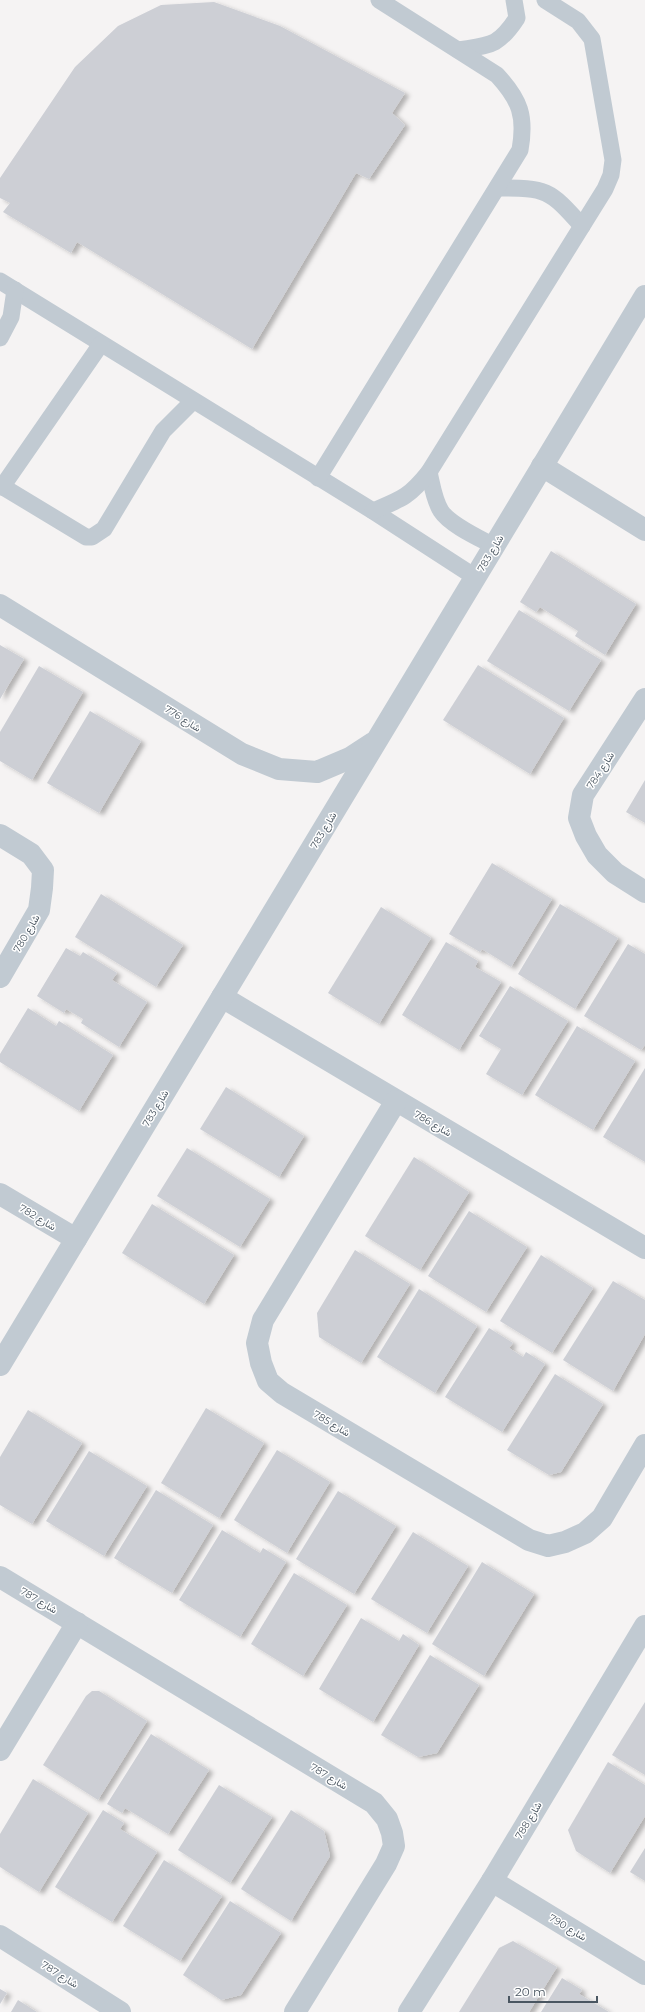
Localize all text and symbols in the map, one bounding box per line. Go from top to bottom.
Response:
street label: شارع 783 [474,532,506,574]
street label: شارع 776 [162,702,203,735]
street label: شارع 784 [584,749,617,791]
street label: شارع 783 [307,809,339,851]
street label: شارع 780 [10,912,42,954]
street label: شارع 783 [139,1087,171,1129]
street label: شارع 786 [412,1108,454,1139]
street label: شارع 782 [17,1201,59,1233]
street label: شارع 785 [311,1407,353,1439]
street label: شارع 787 [18,1584,60,1617]
street label: شارع 787 [308,1760,350,1793]
street label: شارع 788 [512,1799,545,1841]
street label: شارع 790 [547,1911,589,1944]
street label: شارع 787 [39,1958,81,1991]
scale bar [509,1978,597,2004]
text: 20 m [515,1984,546,1999]

